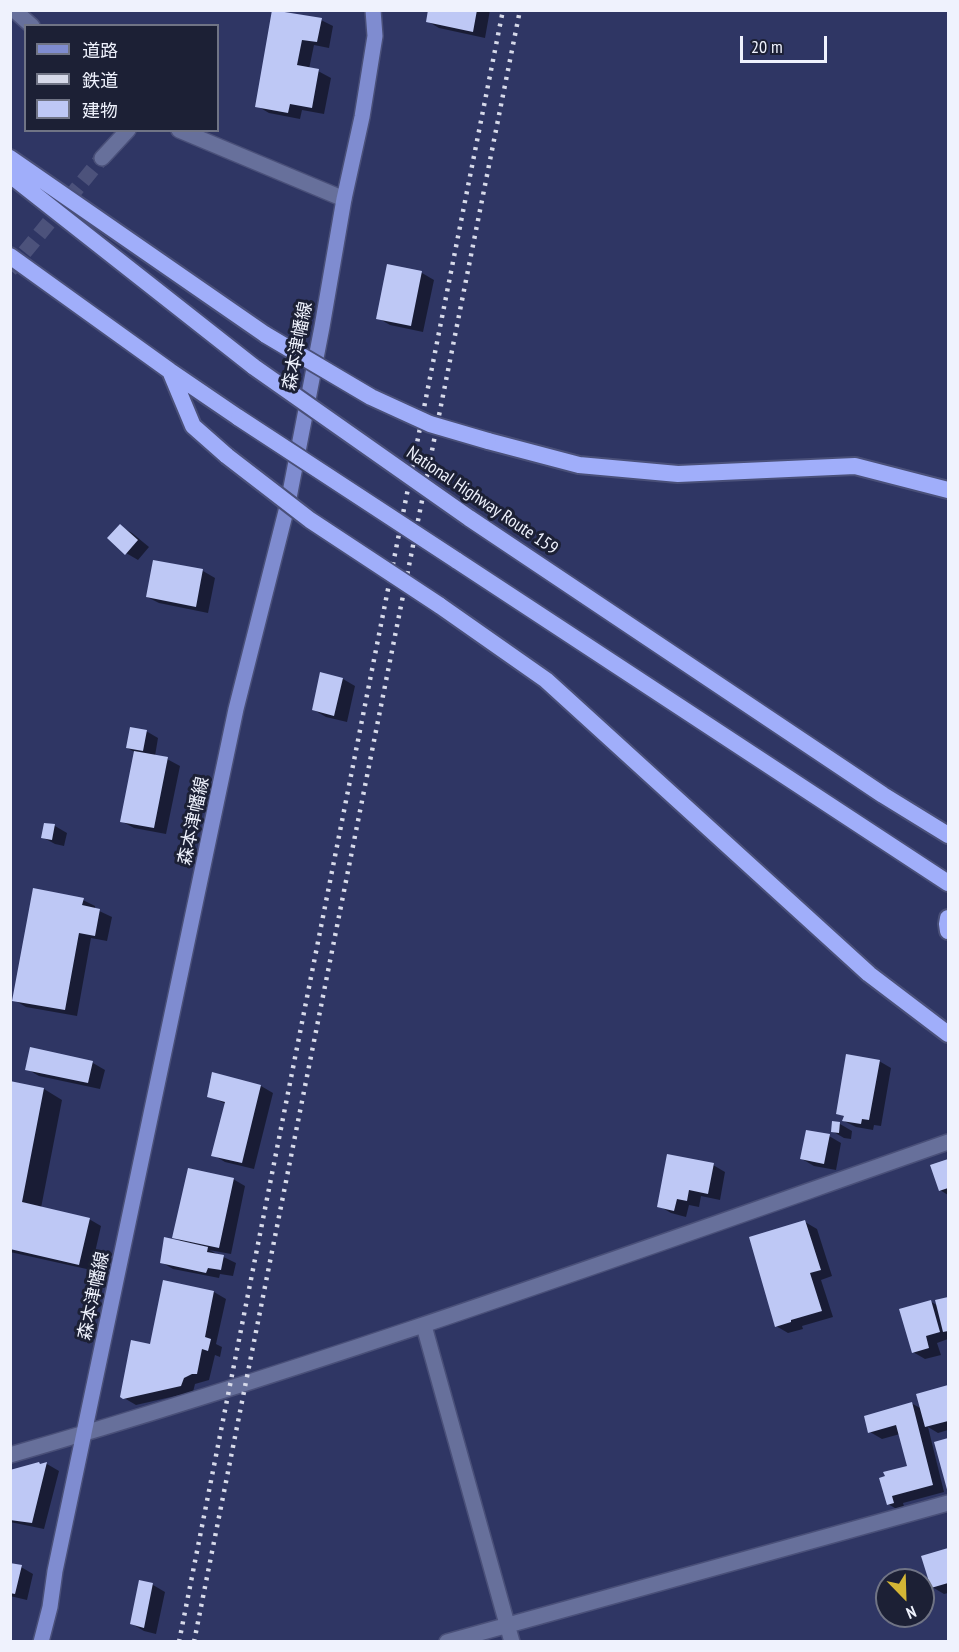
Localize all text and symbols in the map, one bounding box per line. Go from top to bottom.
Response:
legend [24,24,219,132]
scale bar [743,24,830,62]
text: 20 m [751,35,783,58]
text: 道路 [82,39,118,62]
text: 鉄道 [82,69,118,92]
text: 建物 [82,99,118,122]
street label: 森本津幡線 [279,300,317,392]
street label: National Highway Route 159 [402,442,562,560]
street label: 森本津幡線 [174,775,214,867]
street label: 森本津幡線 [74,1250,114,1342]
north arrow [875,1568,935,1628]
text: N [903,1602,919,1624]

